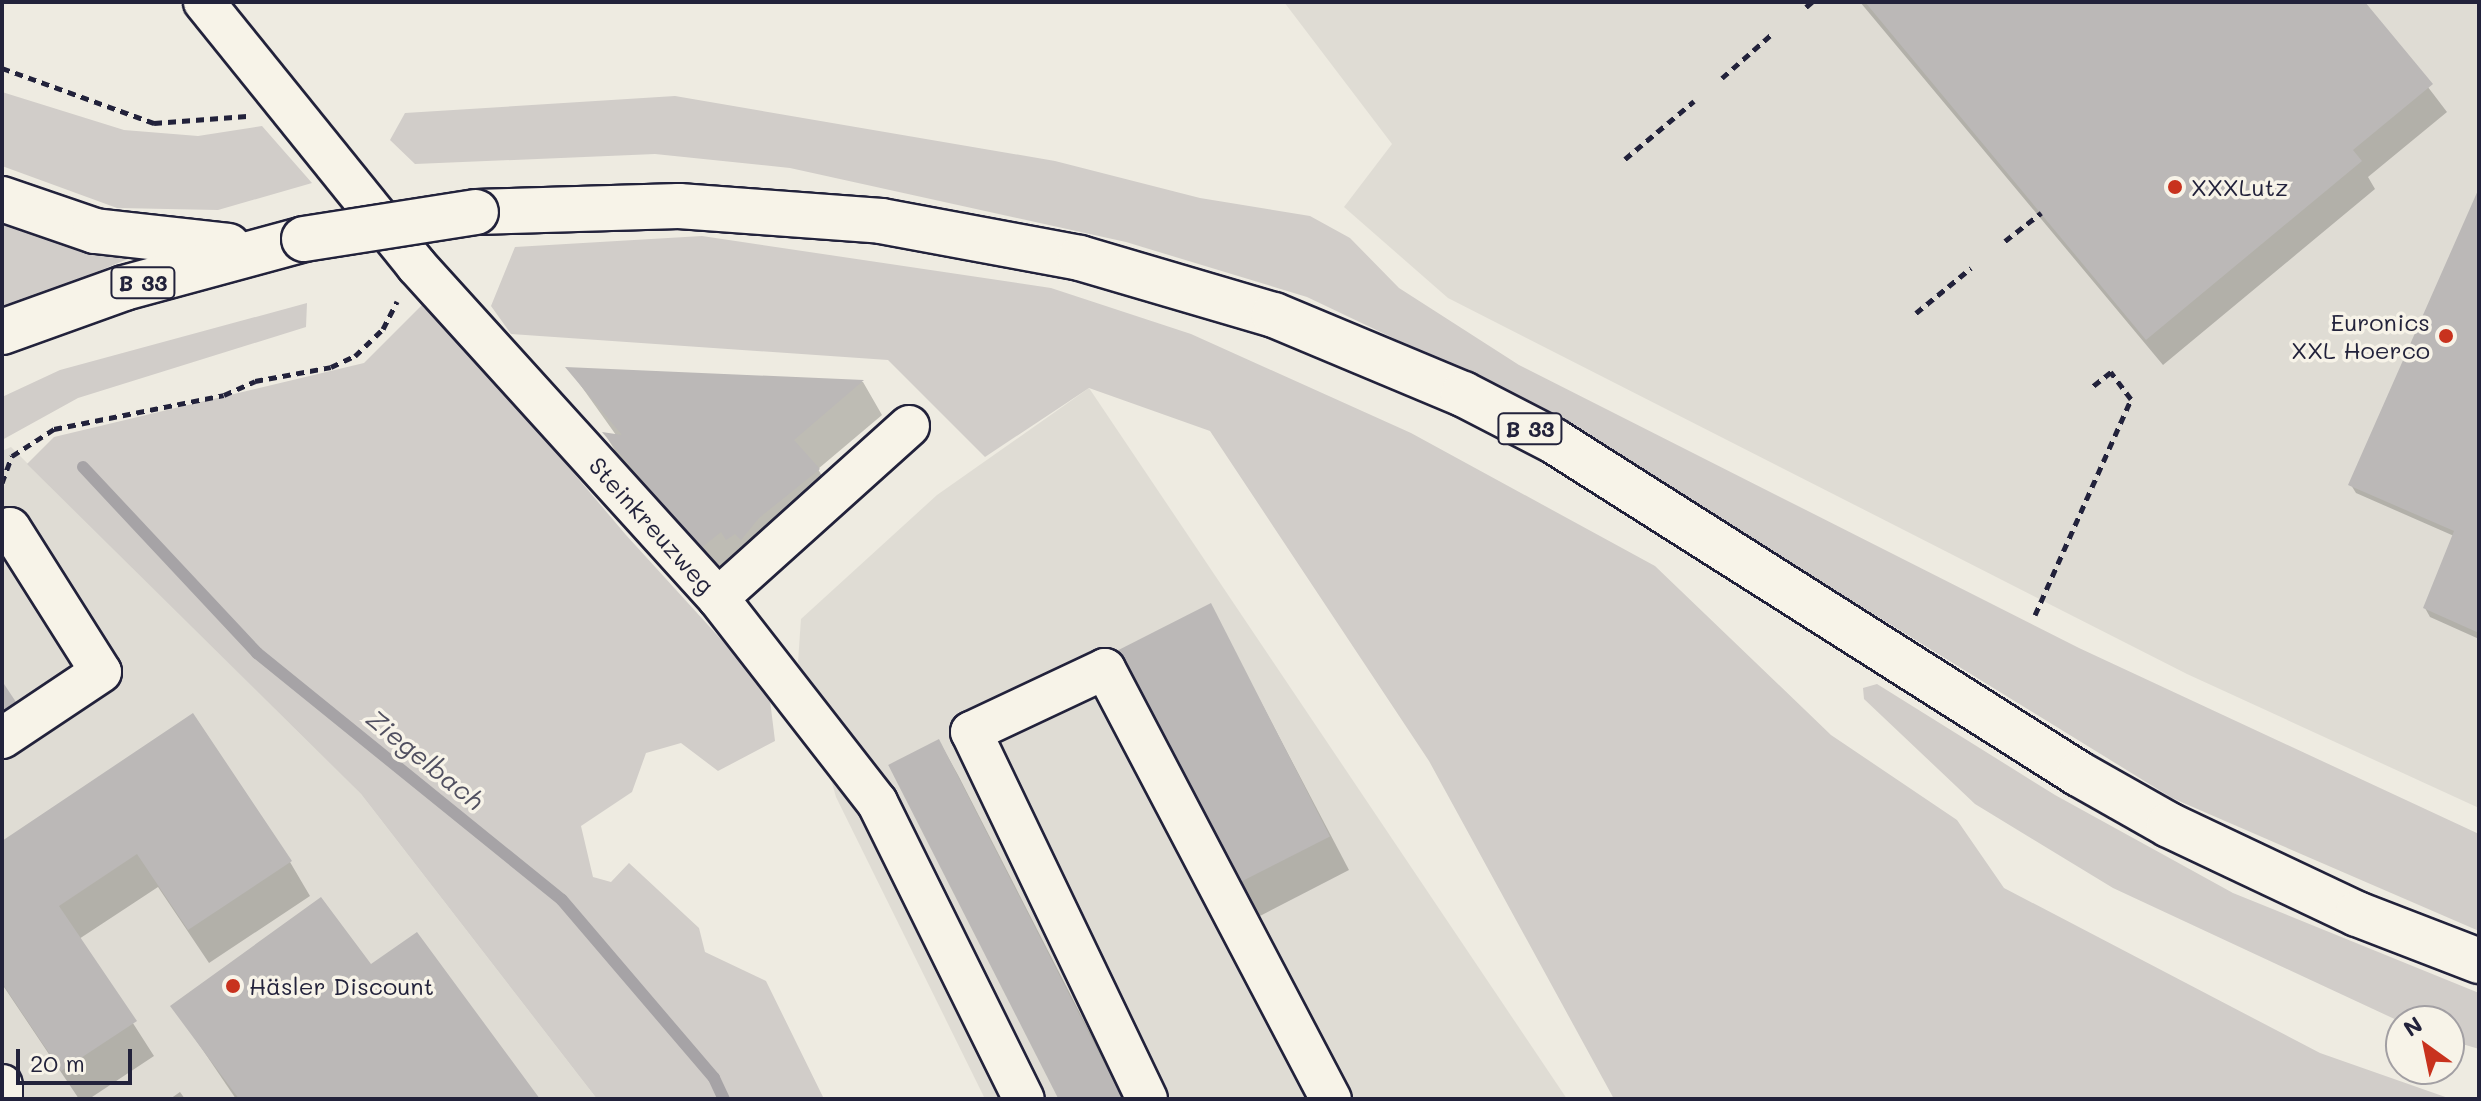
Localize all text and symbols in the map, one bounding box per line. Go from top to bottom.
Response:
place label: XXXLutz [2191,173,2288,201]
marker: XXXLutz [2166,178,2184,196]
road number: B 33 [109,265,177,301]
place label: Euronics XXL Hoerco [2291,308,2430,364]
marker: Euronics XXL Hoerco [2437,327,2455,345]
road number: B 33 [1496,411,1564,447]
street label: Steinkreuzweg [583,451,721,599]
water label: Ziegelbach [360,703,490,817]
place label: Häsler Discount [249,972,434,1000]
marker: Häsler Discount [224,977,242,995]
north arrow [2385,1005,2465,1085]
text: N [2398,1009,2428,1043]
scale bar [20,1033,136,1083]
text: 20 m [30,1047,85,1078]

